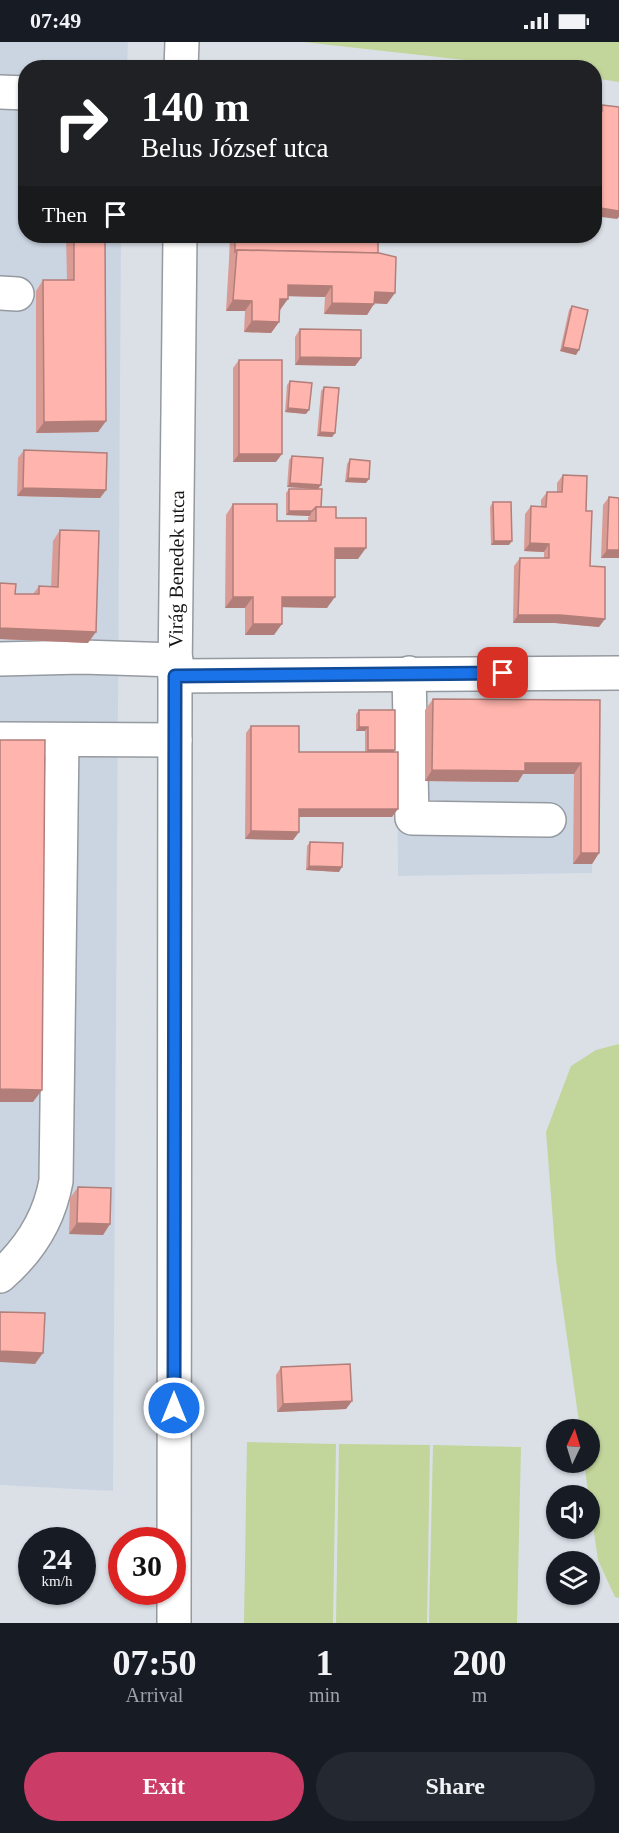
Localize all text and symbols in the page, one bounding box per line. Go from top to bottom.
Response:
text: 07:49 [30,8,81,33]
icon: right [42,84,120,162]
text: 140 m [141,84,250,130]
text: Belus József utca [141,133,328,163]
icon: arrive [99,198,132,231]
text: Then [42,202,87,227]
street label: Virág Benedek utca [164,490,188,648]
pin [477,647,528,698]
icon: arrive [486,656,519,689]
position arrow [142,1376,206,1440]
north arrow [546,1419,600,1473]
map controls [546,1419,600,1605]
button: sound [546,1485,600,1539]
speed limit sign: 30 [108,1527,186,1605]
text: 24 [42,1542,72,1575]
button: layers [546,1551,600,1605]
text: km/h [42,1573,72,1589]
text: 07:50 [112,1643,196,1683]
text: 1 [316,1643,334,1683]
text: 200 [453,1643,507,1683]
text: Arrival [126,1684,183,1706]
text: min [309,1684,340,1706]
text: m [472,1684,487,1706]
button: Exit [24,1752,304,1821]
button: Share [316,1752,595,1821]

